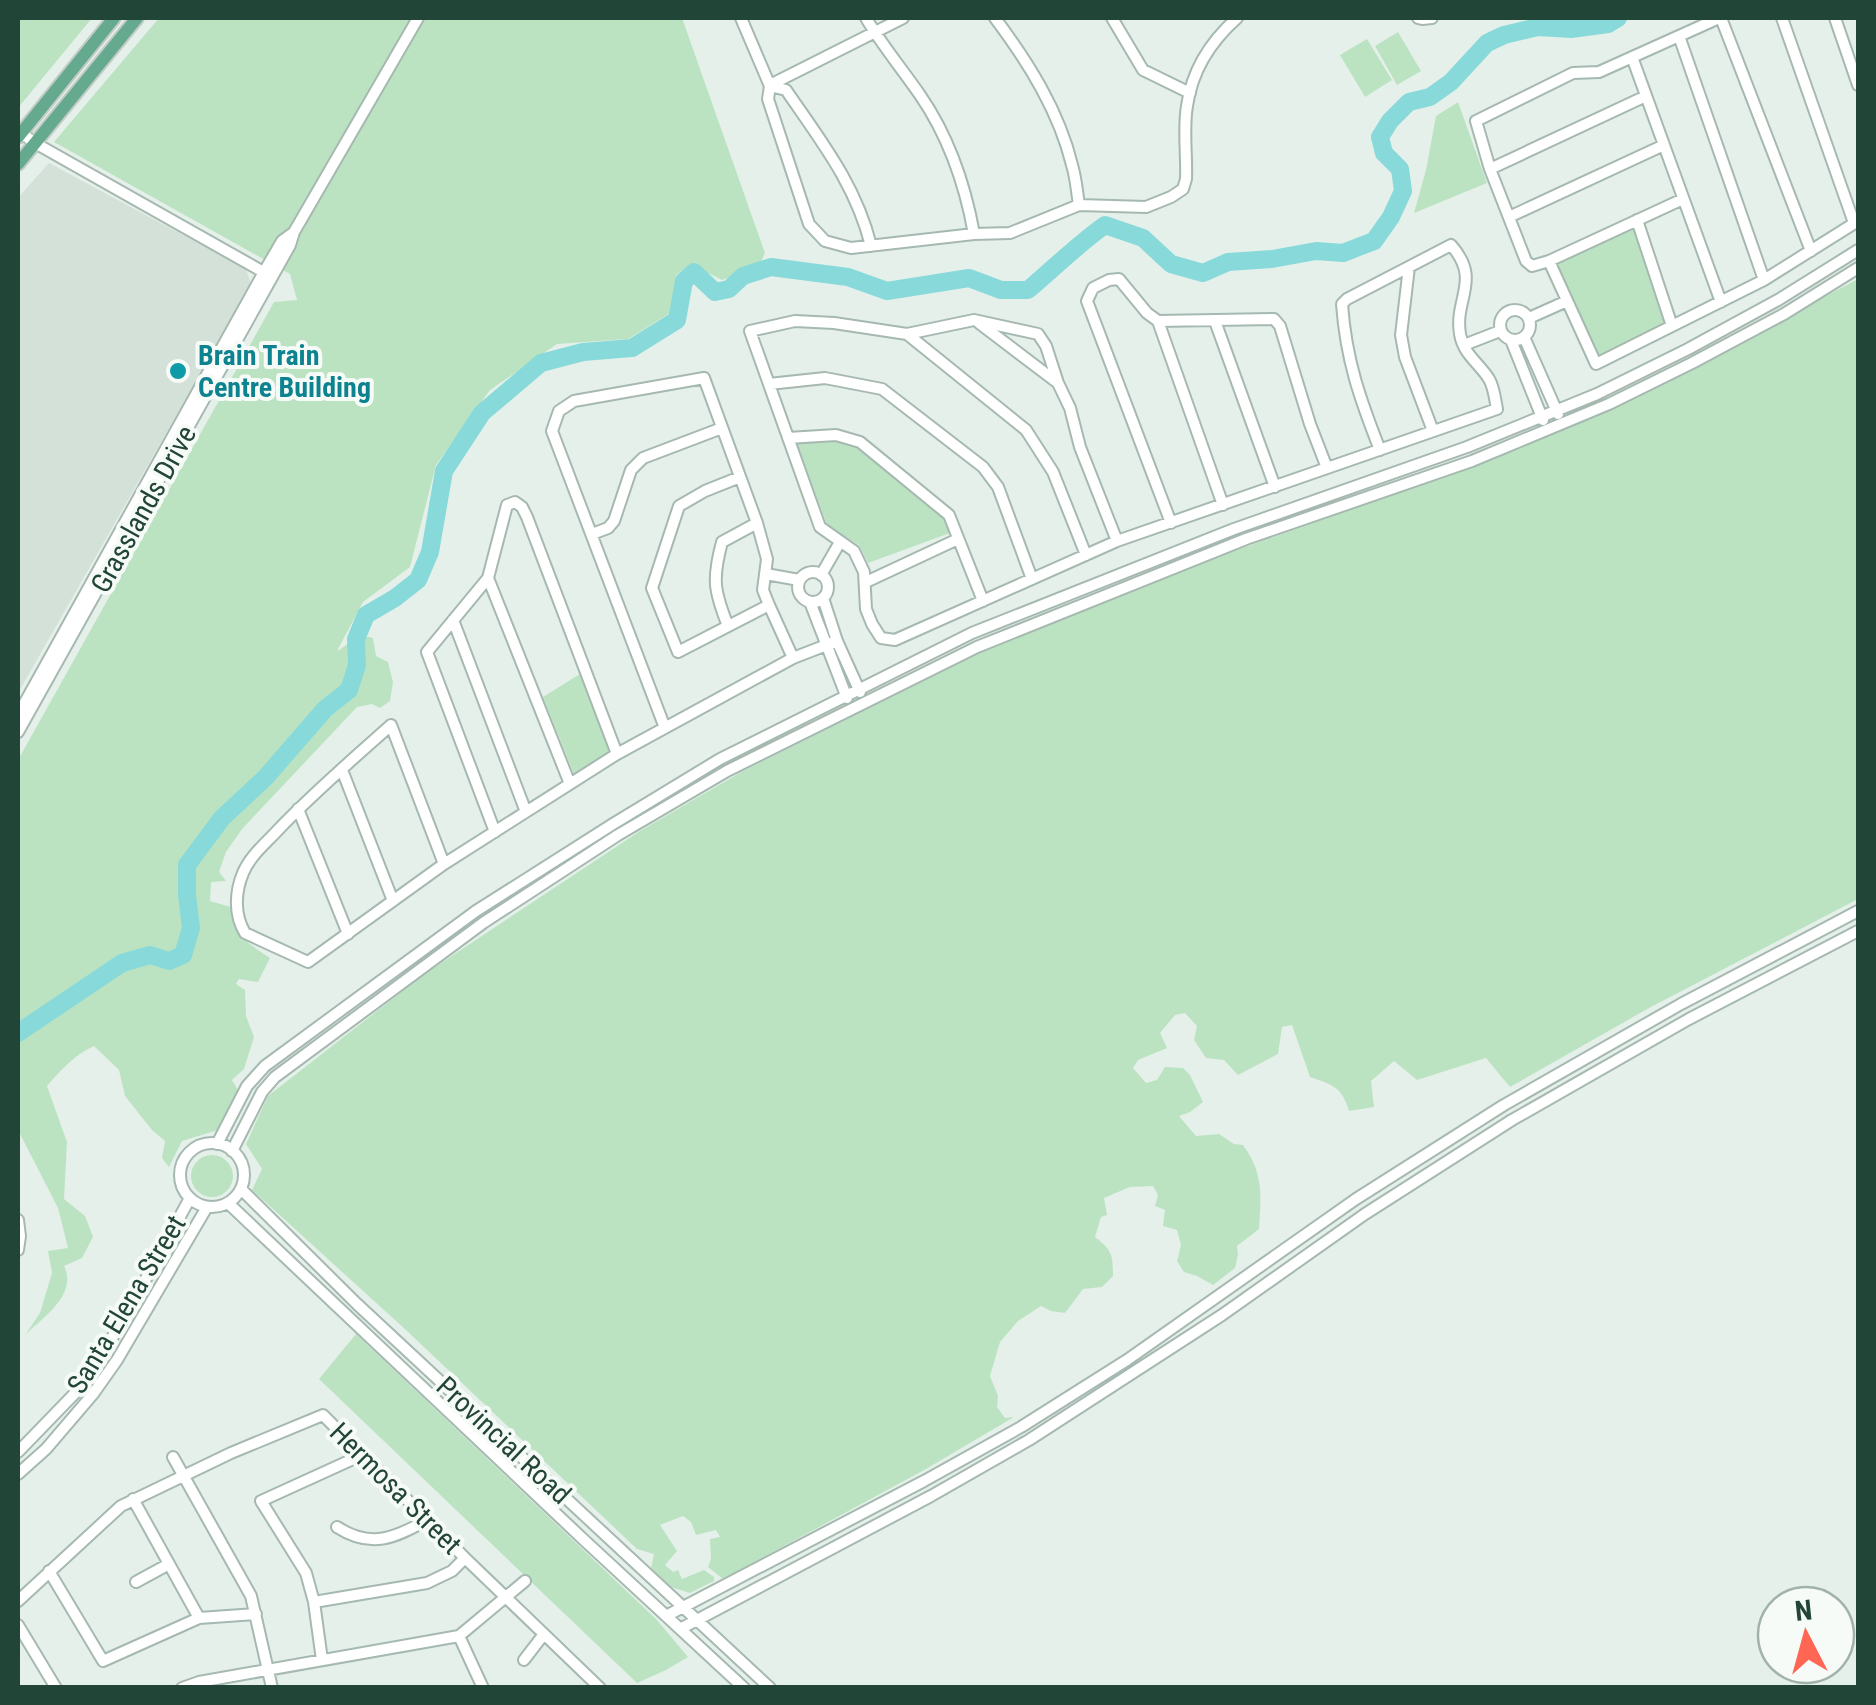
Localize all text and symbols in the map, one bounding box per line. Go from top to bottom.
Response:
place label: Brain Train Centre Building [198,339,371,404]
marker: Brain Train Centre Building [167,360,189,382]
street label: Grasslands Drive [84,420,203,599]
street label: Santa Elena Street [60,1209,193,1399]
street label: Provincial Road [430,1370,578,1511]
street label: Hermosa Street [323,1416,468,1561]
north arrow [1756,1585,1856,1685]
text: N [1793,1593,1814,1628]

